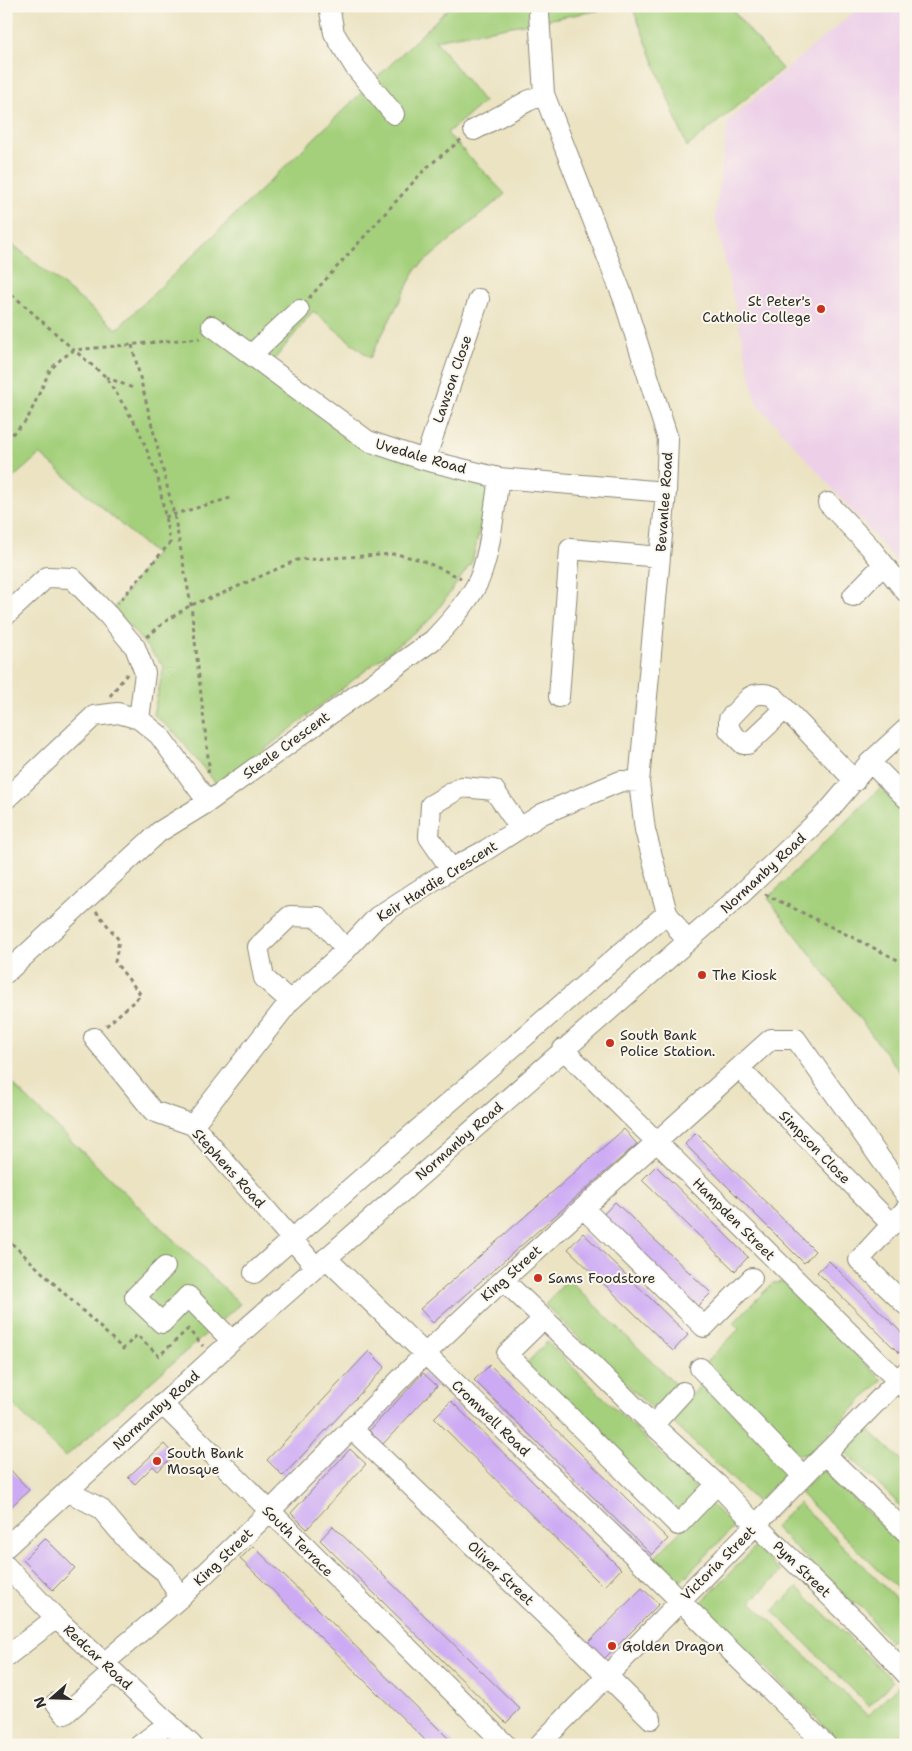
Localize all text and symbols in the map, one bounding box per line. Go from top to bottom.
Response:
place label: St Peter's Catholic College [702,292,811,326]
marker: St Peter's Catholic College [815,303,827,315]
street label: Lawson Close [429,333,475,425]
street label: Uvedale Road [373,434,469,478]
street label: Bevanlee Road [652,451,676,553]
street label: Steele Crescent [239,707,333,783]
street label: Normanby Road [716,829,810,917]
street label: Keir Hardie Crescent [373,837,501,925]
place label: The Kiosk [712,966,777,984]
marker: The Kiosk [696,969,708,981]
place label: South Bank Police Station. [620,1026,715,1060]
marker: South Bank Police Station. [604,1037,616,1049]
street label: Normanby Road [411,1098,507,1184]
street label: Simpson Close [775,1106,855,1188]
street label: Stephens Road [189,1125,269,1212]
street label: Hampden Street [689,1174,779,1264]
street label: King Street [477,1241,545,1305]
place label: Sams Foodstore [548,1269,656,1287]
marker: Sams Foodstore [532,1272,544,1284]
street label: Normanby Road [109,1366,203,1454]
street label: Cromwell Road [448,1376,534,1460]
place label: South Bank Mosque [167,1444,244,1478]
marker: South Bank Mosque [151,1455,163,1467]
street label: South Terrace [259,1502,337,1580]
street label: Victoria Street [677,1522,759,1604]
street label: King Street [190,1524,256,1590]
street label: Oliver Street [464,1537,538,1609]
street label: Pym Street [769,1537,835,1601]
street label: Redcar Road [60,1621,136,1694]
place label: Golden Dragon [622,1637,724,1655]
marker: Golden Dragon [606,1640,618,1652]
north arrow [28,1674,78,1724]
text: N [29,1694,50,1711]

